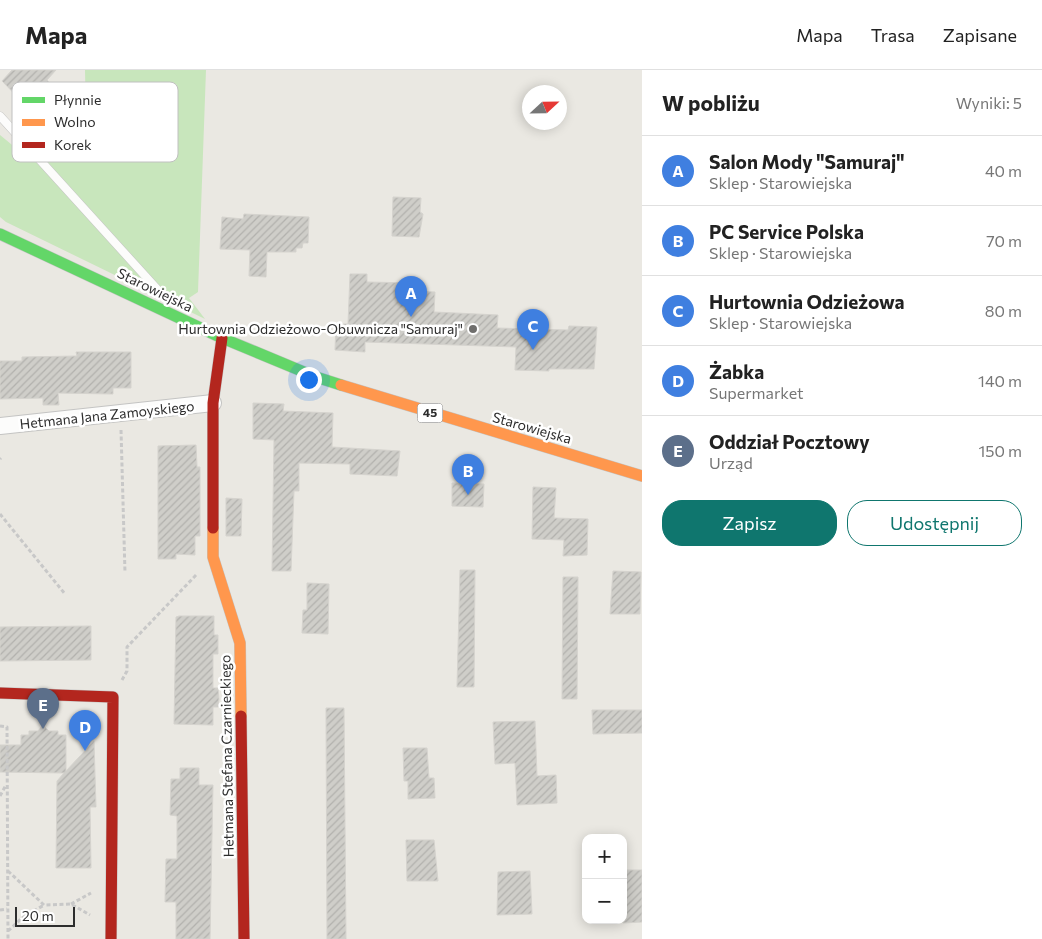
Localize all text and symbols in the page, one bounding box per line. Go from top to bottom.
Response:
text: Mapa [25,20,87,49]
text: Mapa [796,24,843,46]
text: Trasa [871,24,915,46]
text: Zapisane [943,24,1017,46]
legend [12,82,178,162]
north arrow [522,85,567,130]
text: W pobliżu [662,90,760,115]
text: Płynnie [54,91,101,108]
text: Wyniki: 5 [956,93,1022,112]
text: Wolno [54,113,96,130]
text: Korek [54,136,92,153]
text: Salon Mody "Samuraj" [709,150,905,173]
text: A [672,161,684,180]
text: 40 m [985,161,1022,180]
text: Sklep · Starowiejska [709,173,852,192]
text: PC Service Polska [709,220,864,243]
text: B [673,231,683,250]
text: 70 m [986,231,1022,250]
text: Sklep · Starowiejska [709,243,852,262]
street label: Starowiejska [115,264,196,315]
pin: A [395,276,427,317]
text: Hurtownia Odzieżowa [709,290,905,313]
text: C [673,301,683,320]
text: 80 m [985,301,1022,320]
pin: C [517,309,549,350]
text: Sklep · Starowiejska [709,313,852,332]
place label: Hurtownia Odzieżowo-Obuwnicza "Samuraj" [178,320,463,337]
marker: Hurtownia Odzieżowo-Obuwnicza "Samuraj" [467,323,479,335]
text: Żabka [709,360,764,383]
your location [296,367,322,393]
text: D [672,371,684,390]
text: 140 m [978,371,1022,390]
text: Supermarket [709,383,804,402]
street label: Hetmana Jana Zamoyskiego [19,397,195,432]
road number: 45 [418,403,442,422]
street label: Starowiejska [491,408,574,447]
text: Oddział Pocztowy [709,430,870,453]
text: E [673,441,683,460]
text: 150 m [979,441,1022,460]
text: Urząd [709,453,753,472]
pin: B [452,454,484,495]
button: Zapisz [662,500,837,546]
button: Udostępnij [847,500,1022,546]
street label: Hetmana Stefana Czarnieckiego [216,655,237,857]
pin: E [27,688,59,729]
pin: D [69,710,101,751]
map controls [582,834,627,924]
button: + [582,834,627,879]
button: − [582,879,627,924]
scale bar [15,904,75,927]
text: 20 m [22,907,54,924]

